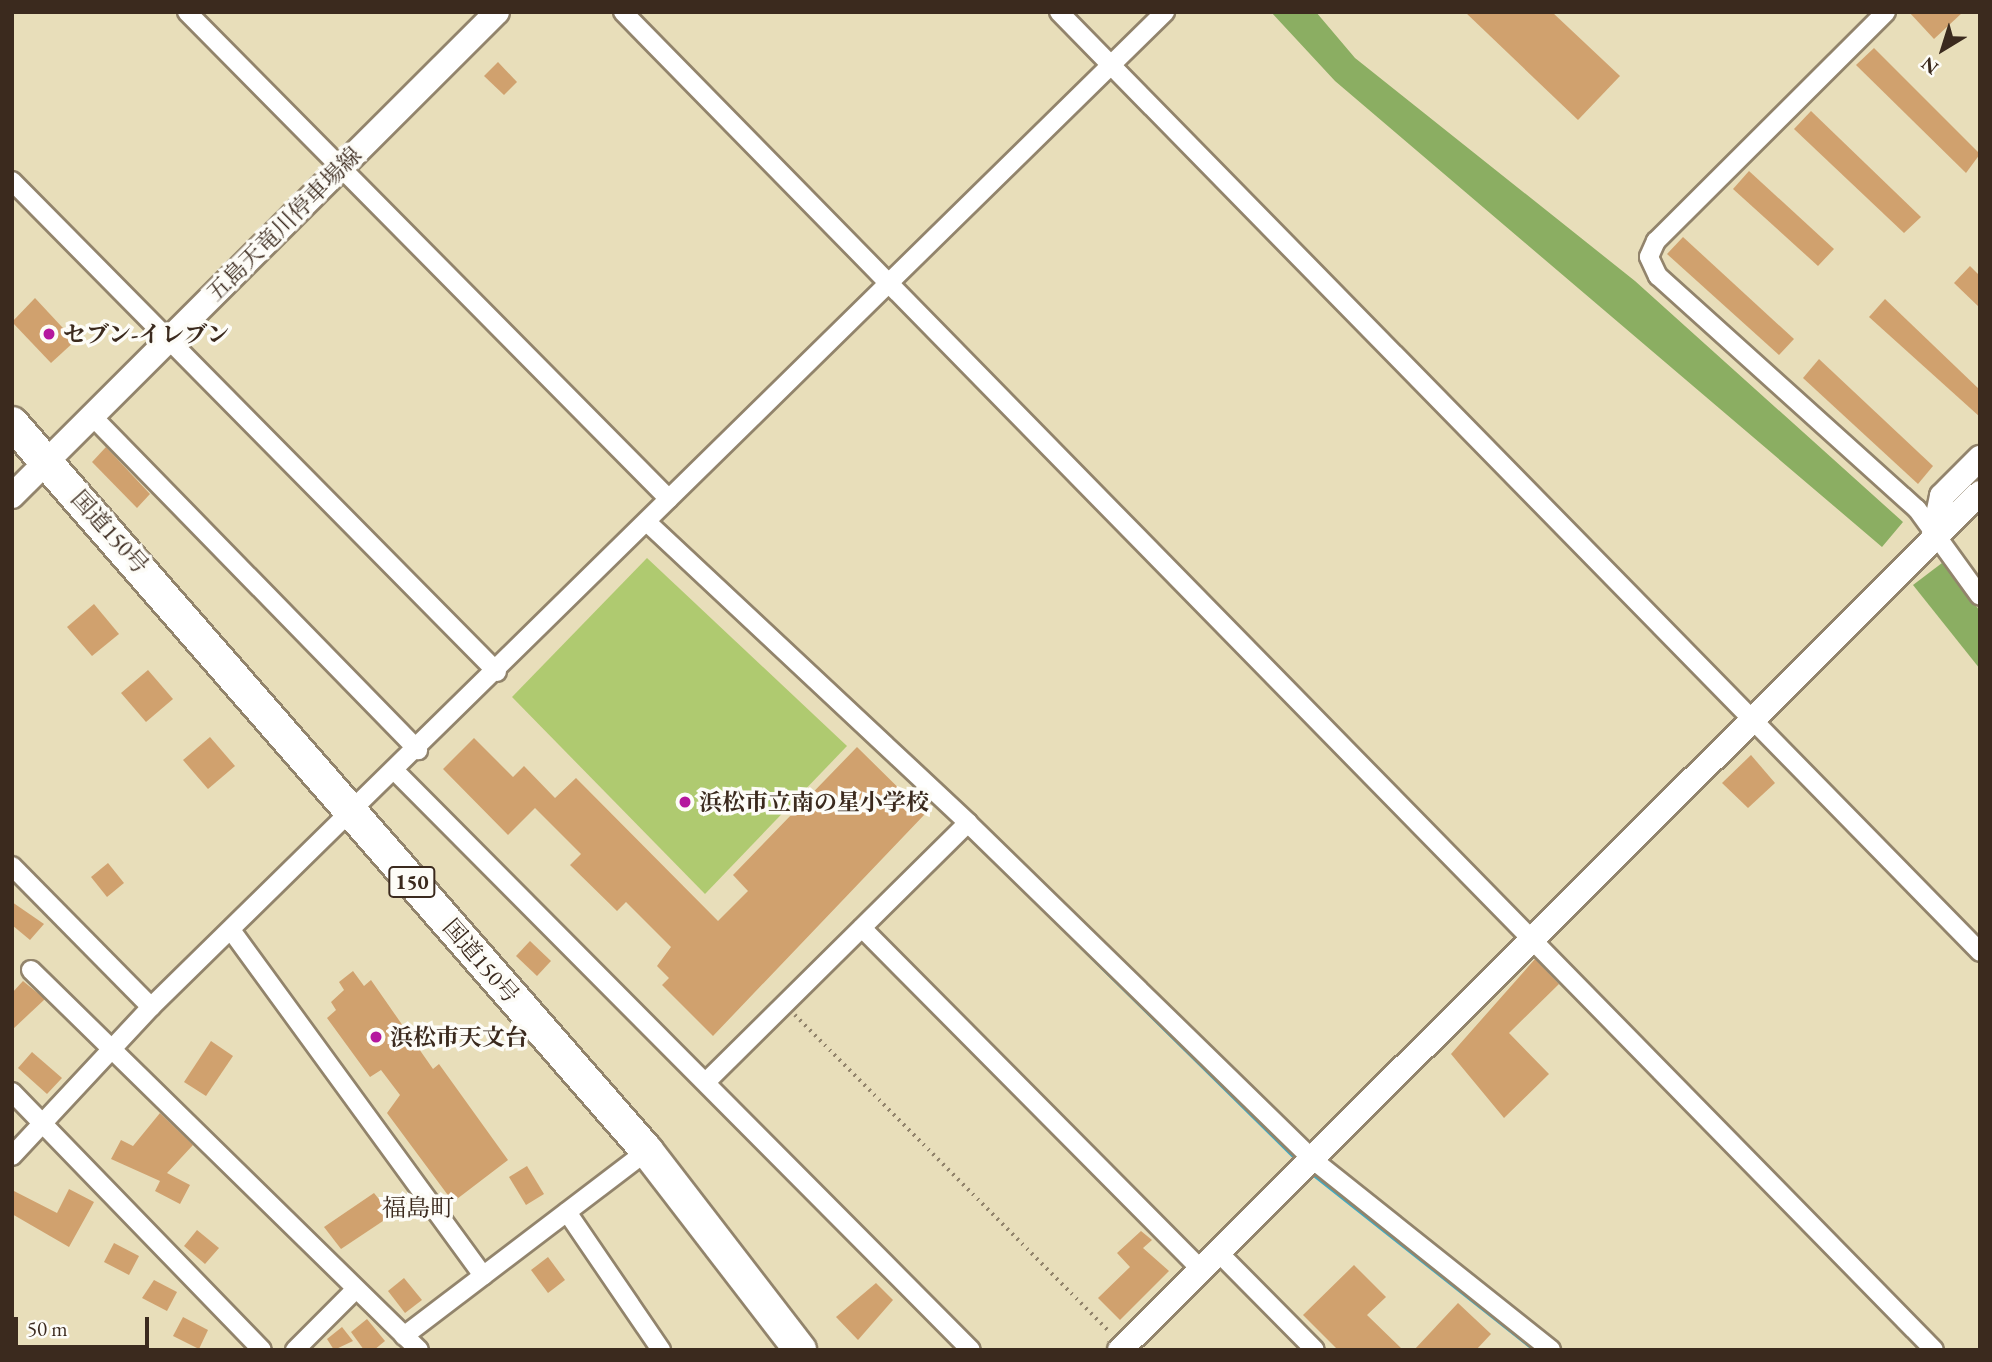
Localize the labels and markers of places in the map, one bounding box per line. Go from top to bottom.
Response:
place label: セブン-イレブン [63,320,231,348]
marker: セブン-イレブン [41,326,57,342]
place label: 浜松市立南の星小学校 [699,788,929,816]
marker: 浜松市立南の星小学校 [677,794,693,810]
place label: 浜松市天文台 [390,1023,528,1051]
marker: 浜松市天文台 [368,1029,384,1045]

